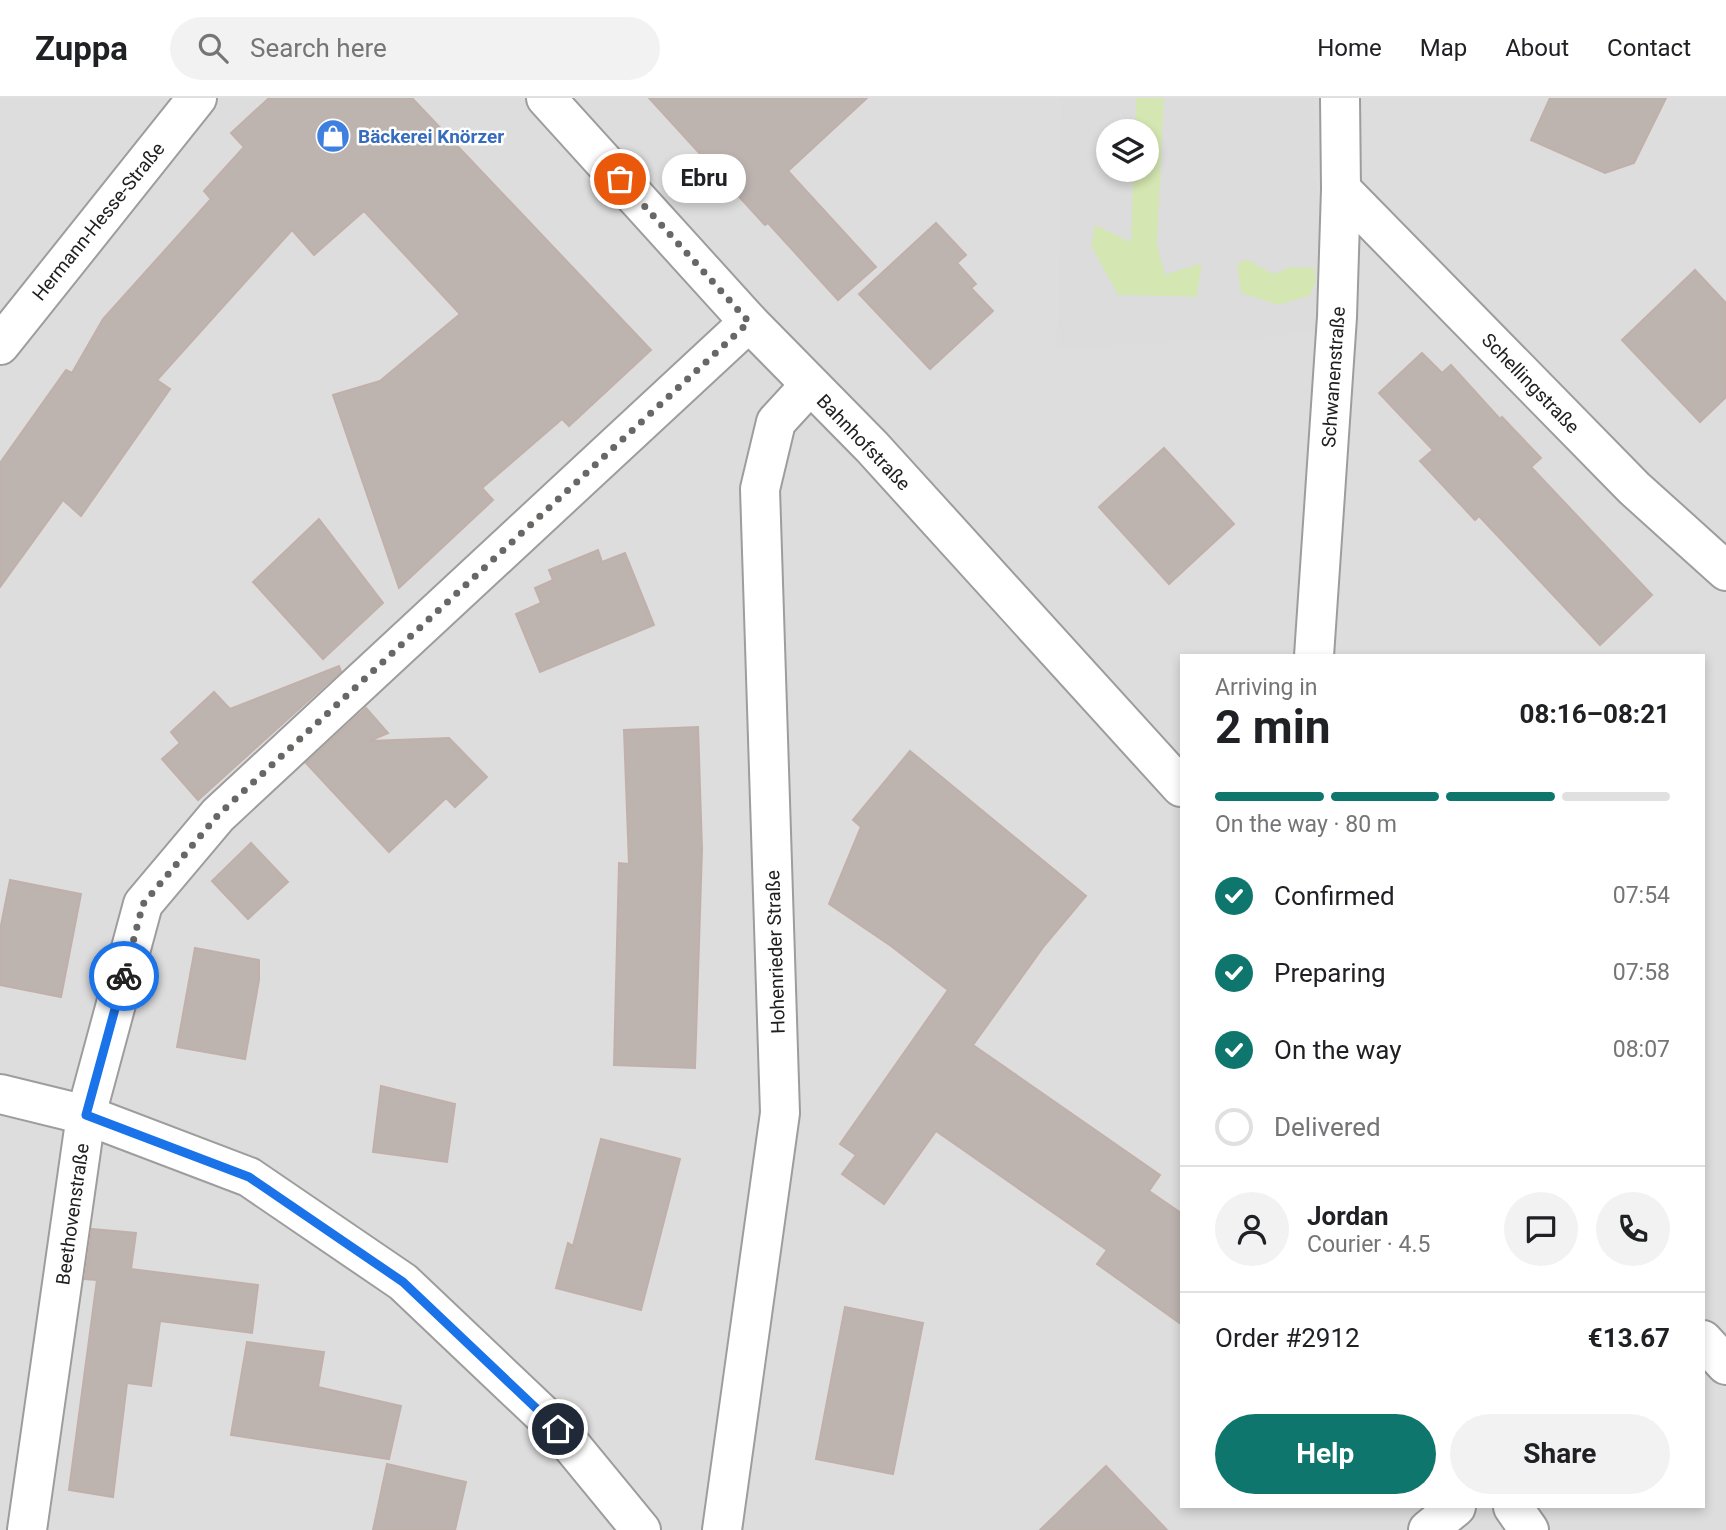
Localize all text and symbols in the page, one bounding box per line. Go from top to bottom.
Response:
search box [170,17,660,80]
text: Zuppa [35,29,128,68]
icon: search [194,29,232,67]
text: Search here [250,33,387,63]
text: Home [1317,34,1382,62]
text: Map [1420,34,1467,62]
text: About [1505,34,1569,62]
text: Contact [1607,34,1691,62]
shop icon: Bäckerei Knörzer [314,117,352,155]
map controls [1096,119,1159,182]
button: layers [1096,119,1159,182]
place label: Bäckerei Knörzer [358,125,504,148]
street label: Hermann-Hesse-Straße [27,137,169,305]
pin [590,149,650,209]
callout: Ebru [662,154,746,204]
icon: bag [601,160,639,198]
text: Ebru [680,165,728,192]
street label: Schwanenstraße [1317,306,1350,448]
street label: Schellingstraße [1477,328,1584,438]
street label: Bahnhofstraße [812,389,915,495]
text: Arriving in [1215,674,1318,701]
text: 08:16–08:21 [1520,699,1670,729]
text: 2 min [1215,700,1331,754]
text: On the way · 80 m [1215,811,1397,838]
street label: Hohenrieder Straße [761,870,790,1034]
icon: check [1215,877,1253,915]
text: Confirmed [1274,881,1395,911]
text: 07:54 [1613,882,1670,909]
courier [89,941,159,1011]
icon: check [1215,954,1253,992]
icon: bike [105,957,143,995]
text: Preparing [1274,958,1386,988]
text: 07:58 [1613,959,1670,986]
icon: check [1215,1031,1253,1069]
text: On the way [1274,1035,1402,1065]
text: 08:07 [1613,1036,1670,1063]
text: Delivered [1274,1112,1381,1142]
street label: Beethovenstraße [51,1142,94,1286]
button: person [1215,1192,1289,1266]
button: chat [1504,1192,1578,1266]
button: phone [1596,1192,1670,1266]
text: Jordan [1307,1201,1389,1231]
text: Courier · 4.5 [1307,1231,1430,1258]
text: Order #2912 [1215,1323,1360,1353]
text: €13.67 [1588,1323,1670,1353]
pin [528,1399,588,1459]
icon: home [539,1410,577,1448]
button: Help [1215,1414,1436,1494]
button: Share [1450,1414,1670,1494]

